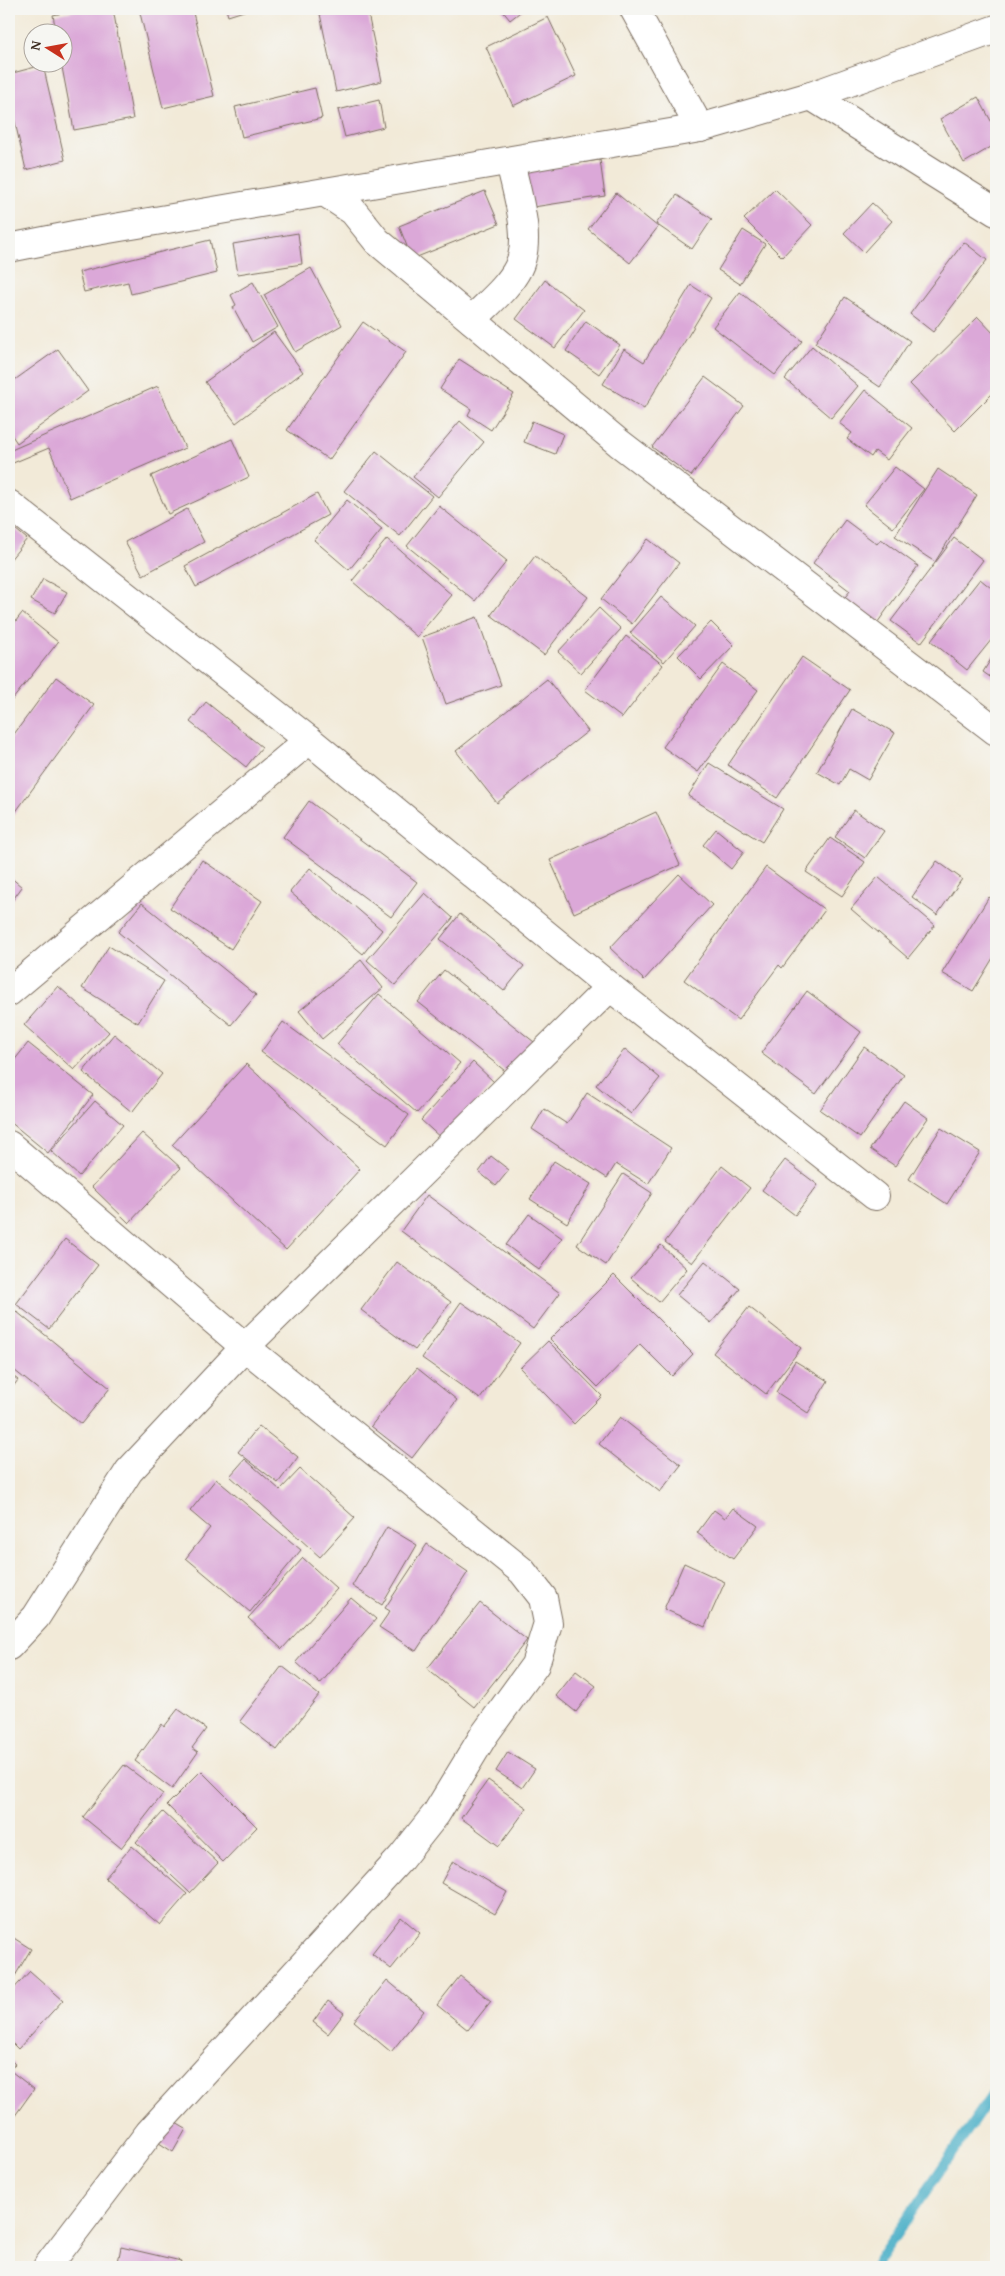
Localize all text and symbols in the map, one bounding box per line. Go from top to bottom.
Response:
north arrow [22,22,72,72]
text: N [25,38,46,52]

